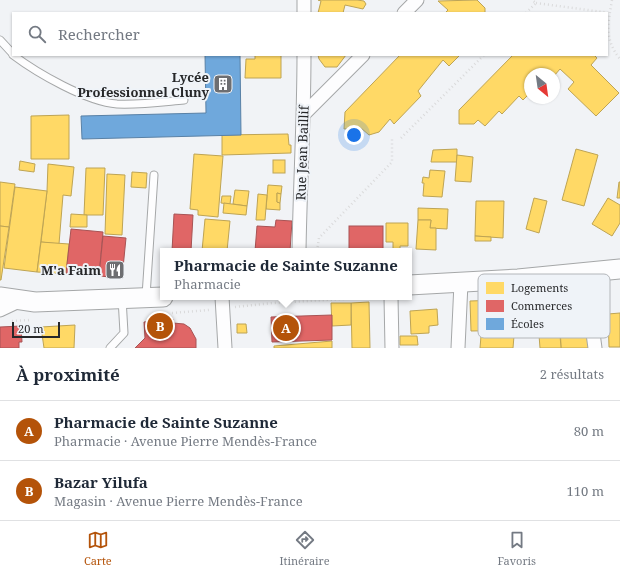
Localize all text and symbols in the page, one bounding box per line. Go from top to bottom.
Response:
search box [12,12,608,56]
icon: search [26,23,48,45]
text: Rechercher [58,24,140,44]
place label: Lycée Professionnel Cluny [78,68,209,101]
north arrow [524,68,560,104]
building icon: Lycée Professionnel Cluny [212,73,234,95]
street label: Rue Jean Baillif [291,104,313,201]
your location [344,125,364,145]
popup [160,248,412,300]
text: Pharmacie de Sainte Suzanne [174,255,398,275]
restaurant icon: M'a Faim [104,259,126,281]
place label: M'a Faim [41,261,101,279]
legend [478,274,610,338]
text: Pharmacie [174,275,241,293]
text: Logements [511,280,568,295]
text: Commerces [511,298,572,313]
pin: B [147,311,173,341]
pin: A [273,313,299,343]
text: Écoles [511,316,544,331]
scale bar [12,320,60,339]
text: 20 m [18,321,44,336]
text: À proximité [16,363,120,386]
text: 2 résultats [540,365,604,383]
text: Pharmacie de Sainte Suzanne [54,412,278,432]
text: A [24,422,34,440]
text: 80 m [574,422,604,440]
text: Pharmacie · Avenue Pierre Mendès-France [54,432,317,450]
text: Bazar Yilufa [54,472,148,492]
text: B [25,482,33,500]
text: 110 m [567,482,604,500]
text: Magasin · Avenue Pierre Mendès-France [54,492,303,510]
tab: Carte [84,529,112,568]
tab: Itinéraire [280,529,330,568]
tab: Favoris [497,529,536,568]

